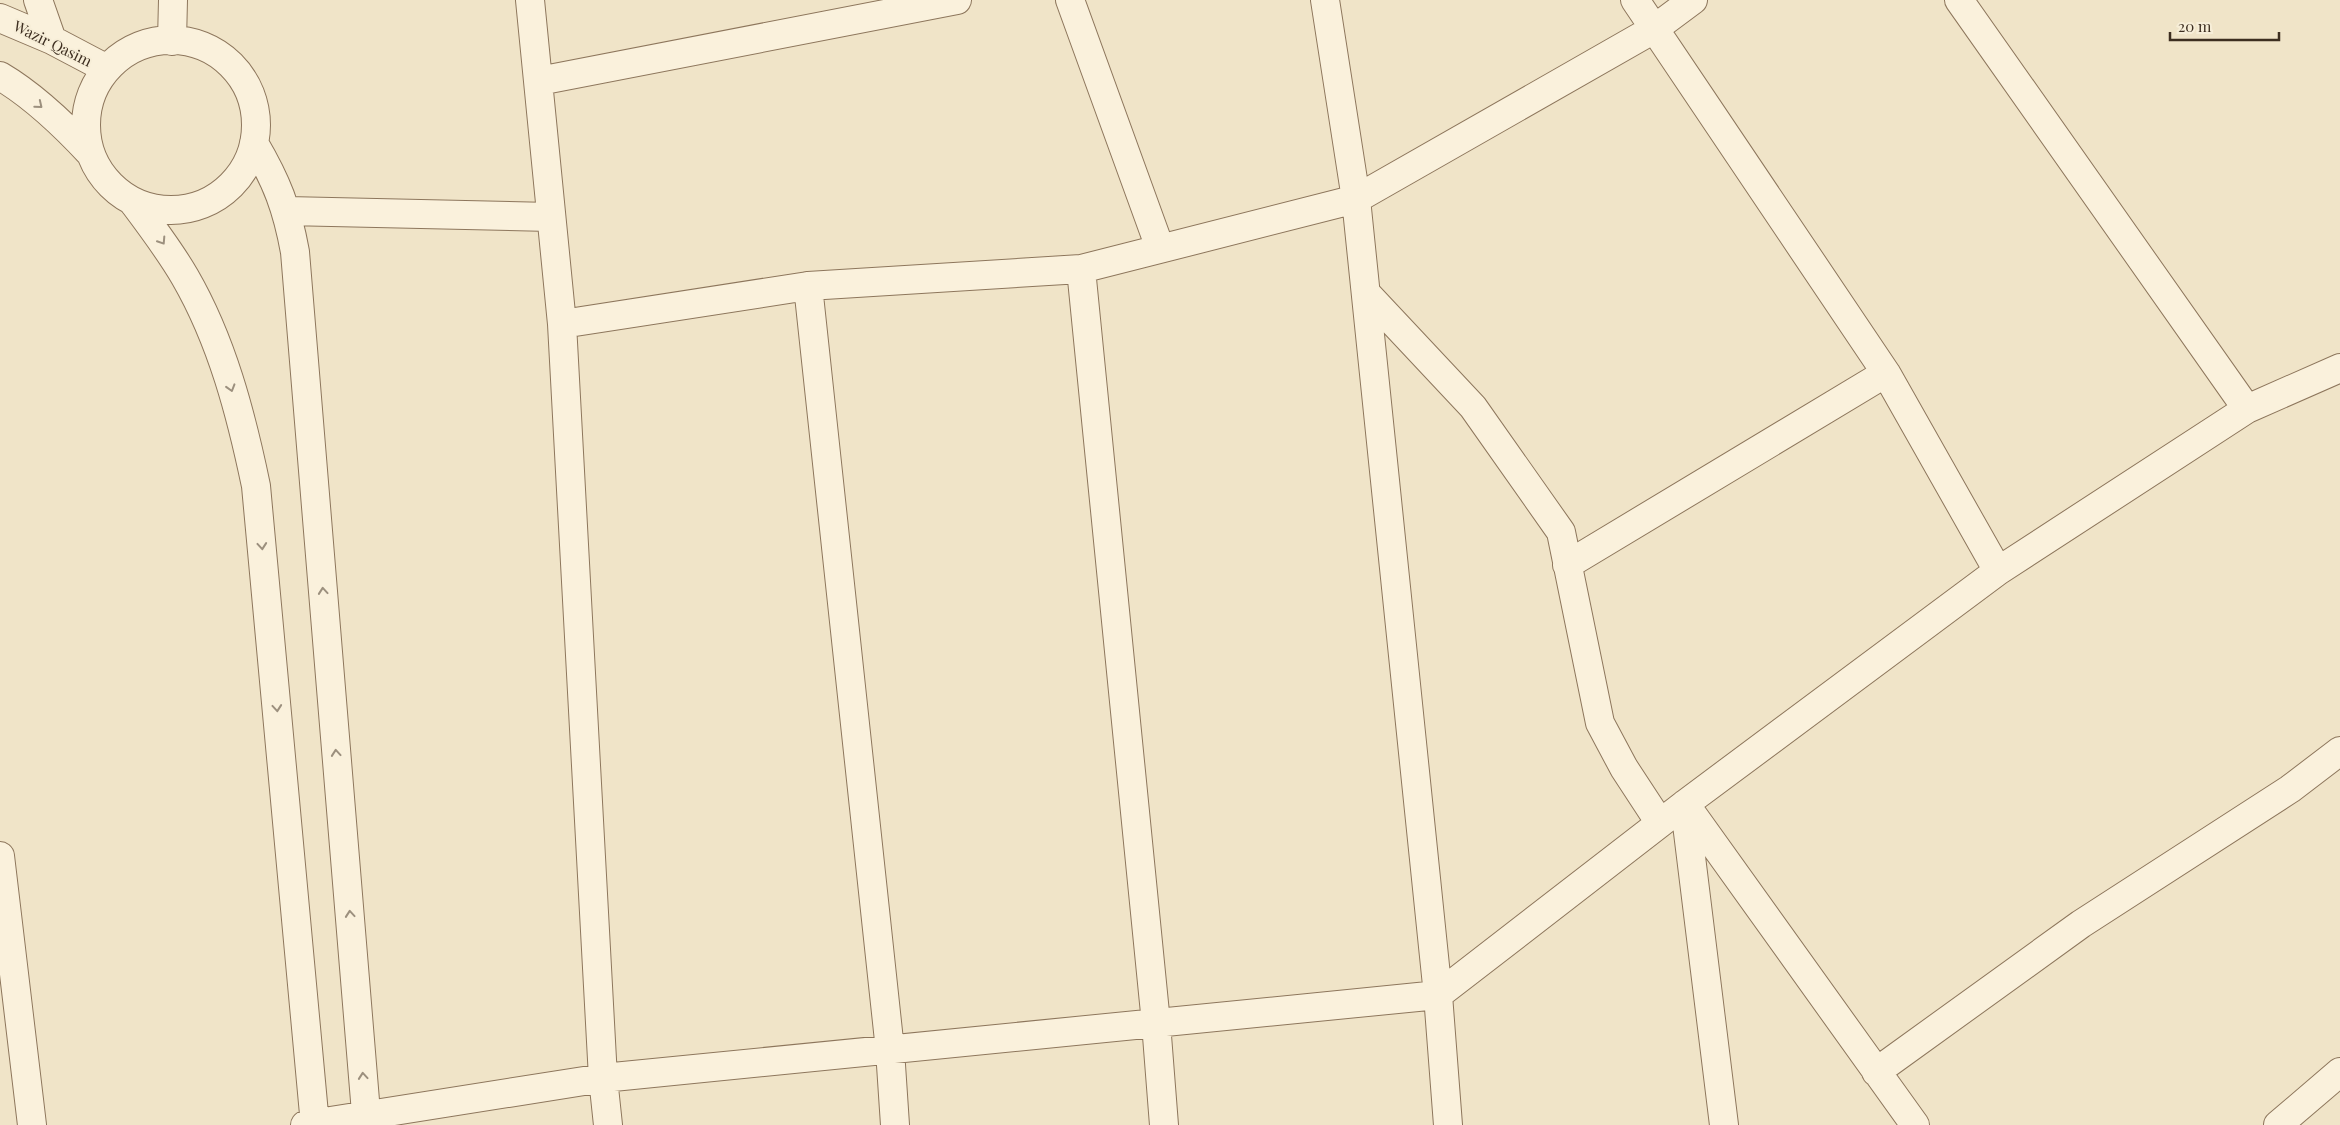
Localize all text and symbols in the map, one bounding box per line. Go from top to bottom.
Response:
scale bar [2170,10,2279,42]
street label: Wazir Qasim [10,15,96,71]
text: 20 m [2178,16,2212,36]
one-way arrow [34,99,43,108]
one-way arrow [155,236,165,245]
one-way arrow [226,383,236,391]
one-way arrow [256,543,267,551]
one-way arrow [318,586,329,594]
one-way arrow [271,705,282,713]
one-way arrow [331,748,342,756]
one-way arrow [344,910,355,918]
one-way arrow [358,1072,369,1080]

